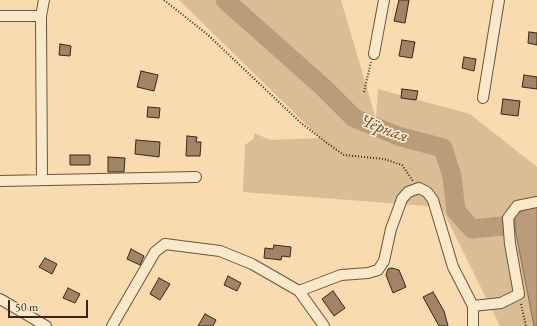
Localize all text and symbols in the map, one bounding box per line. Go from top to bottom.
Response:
water label: Чёрная [357,111,411,147]
scale bar [10,292,90,318]
text: 50 m [15,299,38,315]

